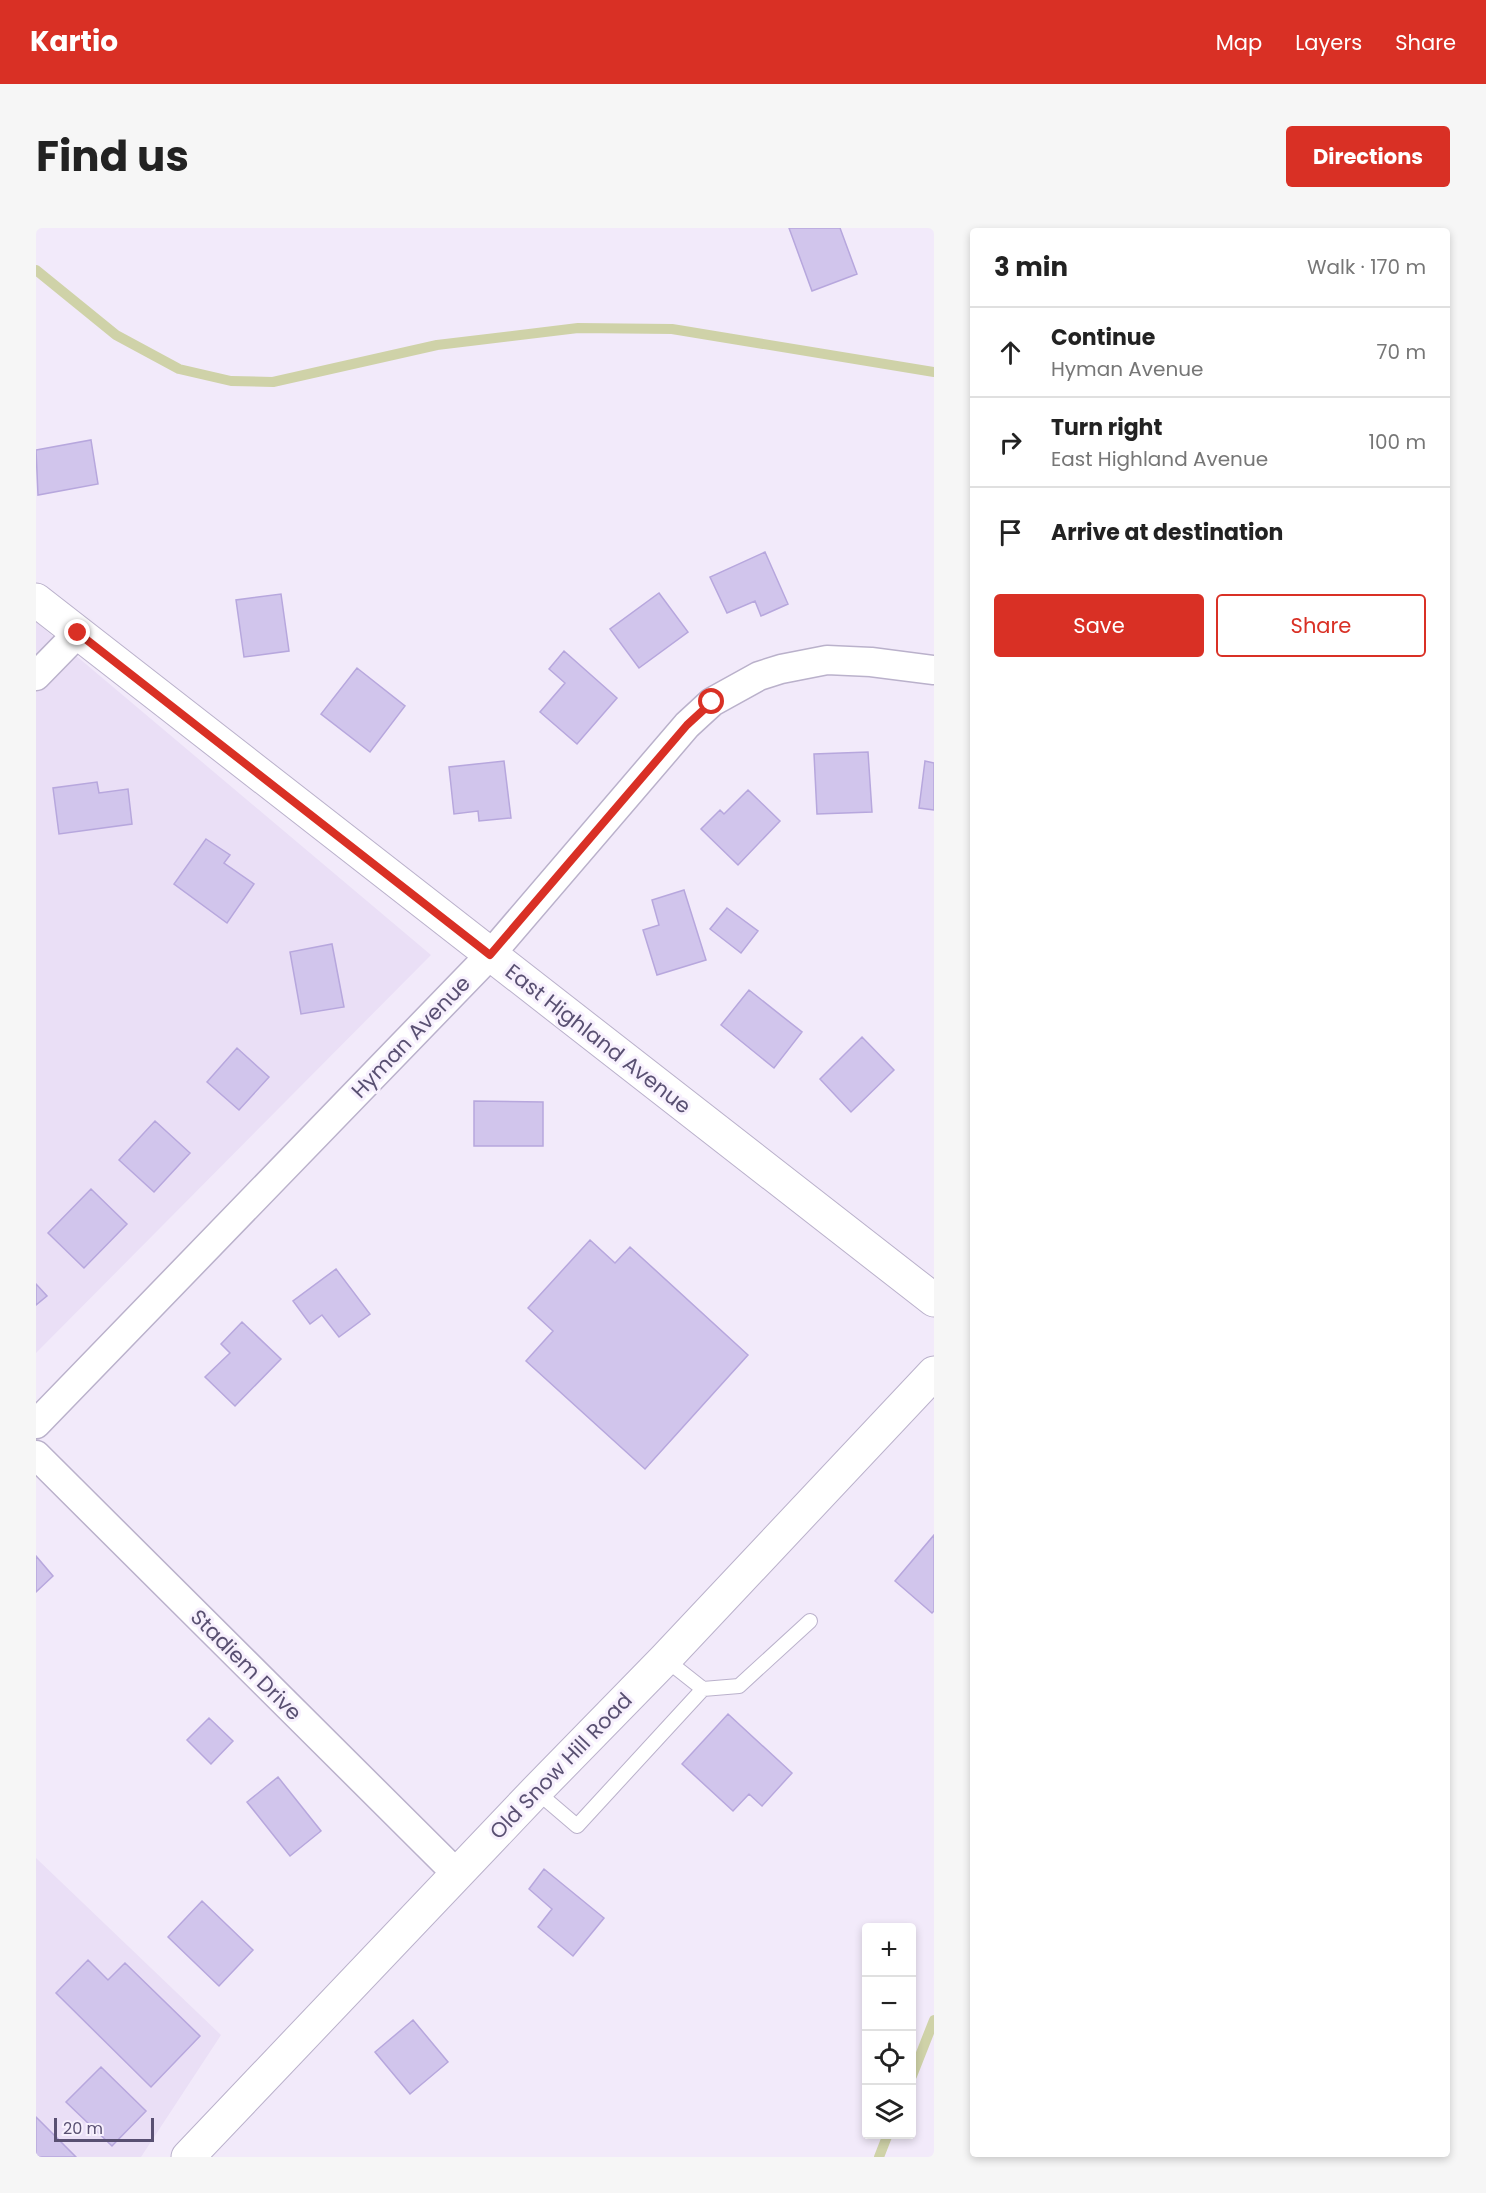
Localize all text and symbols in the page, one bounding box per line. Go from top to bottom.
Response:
text: Kartio [30,22,118,61]
text: Map [1216,28,1262,57]
text: Layers [1295,28,1362,57]
text: Share [1395,28,1456,57]
button: Directions [1286,126,1450,187]
text: Find us [36,127,189,186]
text: 3 min [994,249,1068,285]
text: Walk · 170 m [1307,253,1426,281]
text: Continue [1051,322,1155,353]
icon: ahead [994,336,1027,369]
text: 70 m [1377,338,1426,366]
text: Hyman Avenue [1051,355,1203,383]
text: Turn right [1051,412,1162,443]
icon: right [994,426,1027,459]
text: 100 m [1369,428,1426,456]
text: East Highland Avenue [1051,445,1268,473]
icon: arrive [994,516,1027,549]
text: Arrive at destination [1051,517,1283,548]
button: Save [994,594,1204,657]
button: Share [1216,594,1426,657]
route end [64,619,90,645]
route start [698,688,724,714]
street label: East Highland Avenue [500,957,697,1120]
street label: Hyman Avenue [345,969,477,1104]
street label: Stadiem Drive [184,1603,308,1727]
street label: Old Snow Hill Road [483,1686,638,1845]
map controls [862,1923,916,2139]
button: + [862,1923,916,1977]
button: − [862,1977,916,2031]
button: locate [862,2031,916,2085]
button: layers [862,2085,916,2139]
scale bar [54,2115,154,2142]
text: 20 m [63,2117,103,2140]

